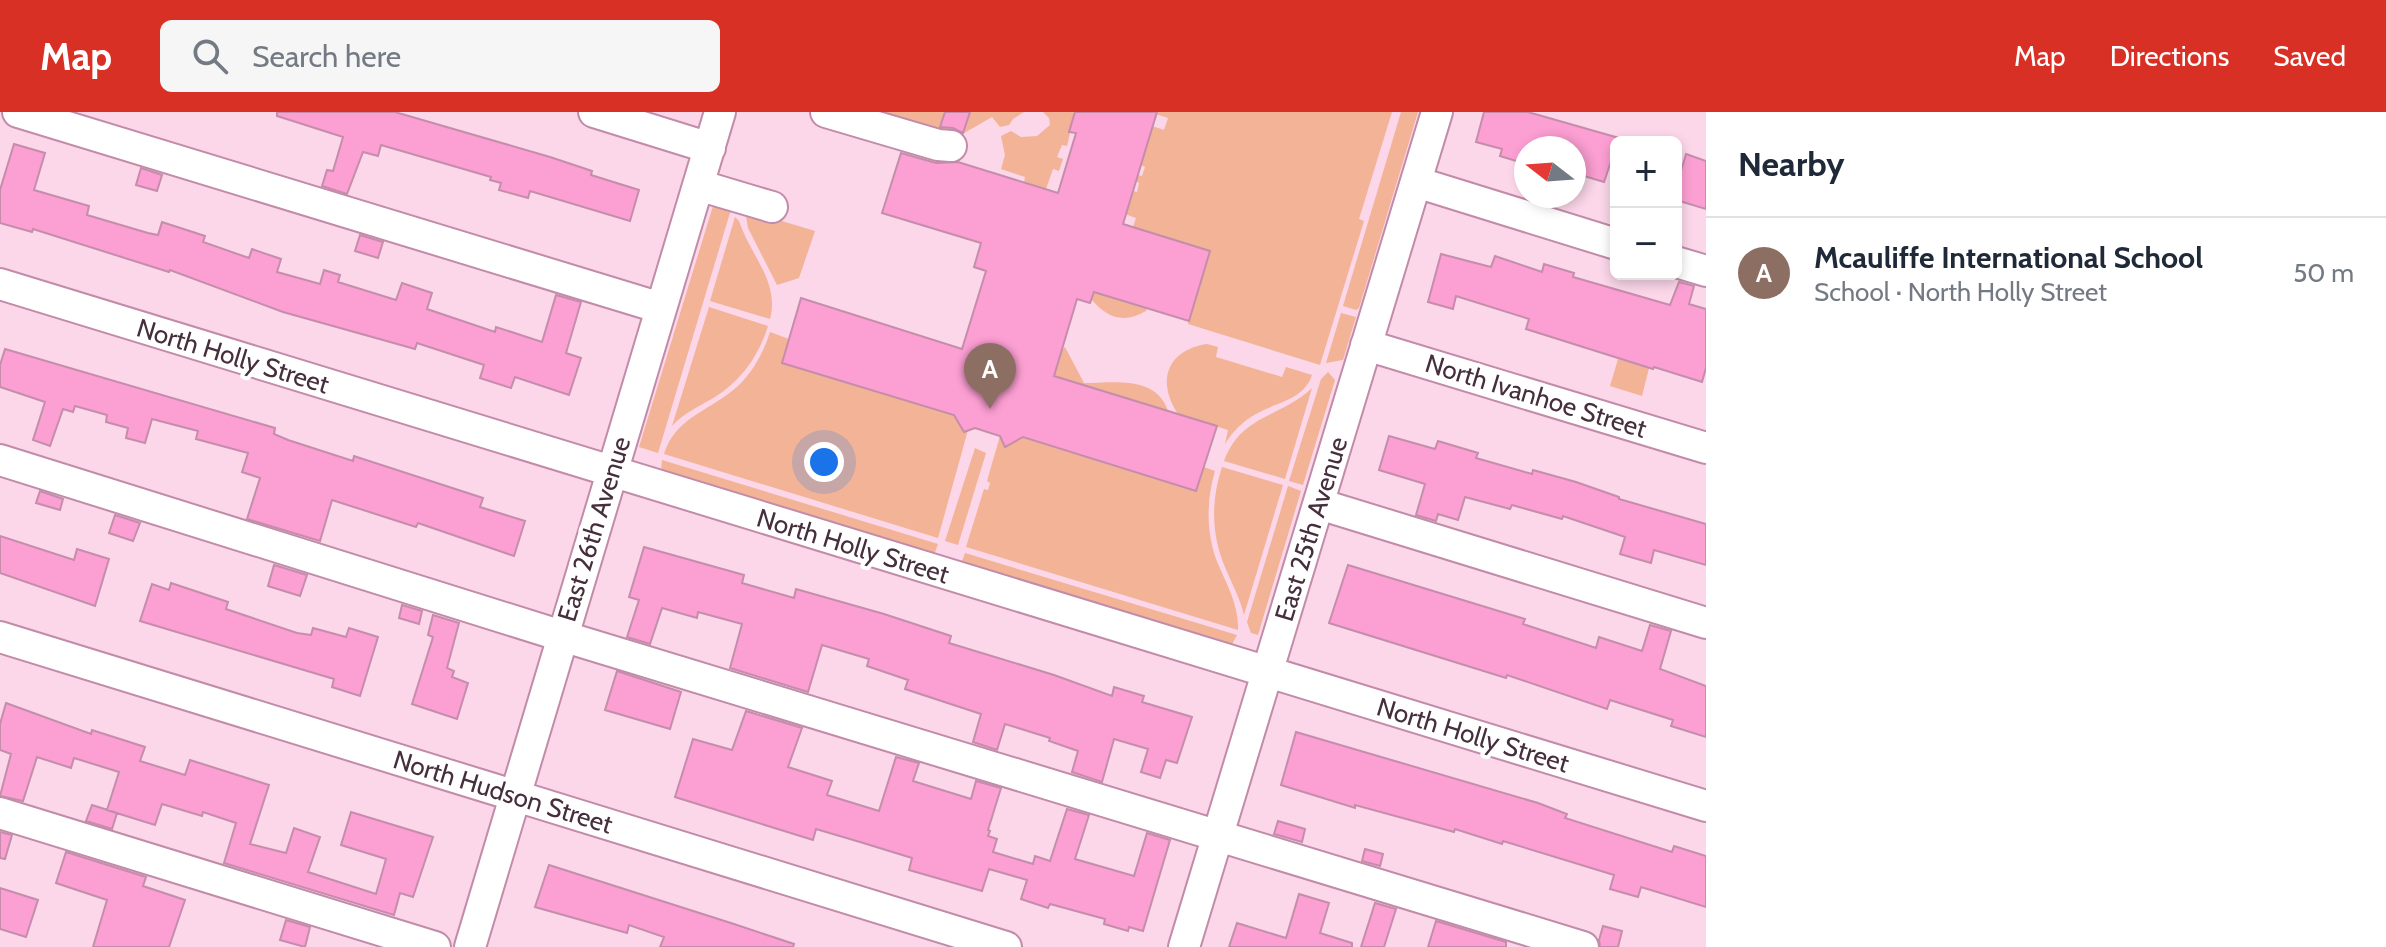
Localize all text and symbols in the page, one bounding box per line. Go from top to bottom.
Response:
search box [160,20,720,92]
text: Map [40,33,112,80]
icon: search [188,34,232,78]
text: Search here [252,38,401,75]
text: Map [2014,39,2066,73]
text: Directions [2110,39,2229,73]
text: Saved [2273,39,2346,73]
north arrow [1514,136,1586,208]
map controls [1610,136,1682,280]
button: + [1610,136,1682,208]
text: Nearby [1738,143,1845,185]
button: − [1610,208,1682,280]
text: Mcauliffe International School [1814,239,2203,276]
text: A [1756,257,1772,289]
text: 50 m [2293,257,2354,289]
text: School · North Holly Street [1814,276,2107,308]
street label: North Holly Street [133,312,333,401]
pin: A [964,343,1016,409]
street label: North Ivanhoe Street [1422,347,1651,445]
street label: East 26th Avenue [551,433,637,625]
street label: East 25th Avenue [1268,433,1354,625]
your location [804,442,844,482]
street label: North Holly Street [753,502,953,591]
street label: North Holly Street [1373,691,1573,780]
street label: North Hudson Street [390,743,617,841]

